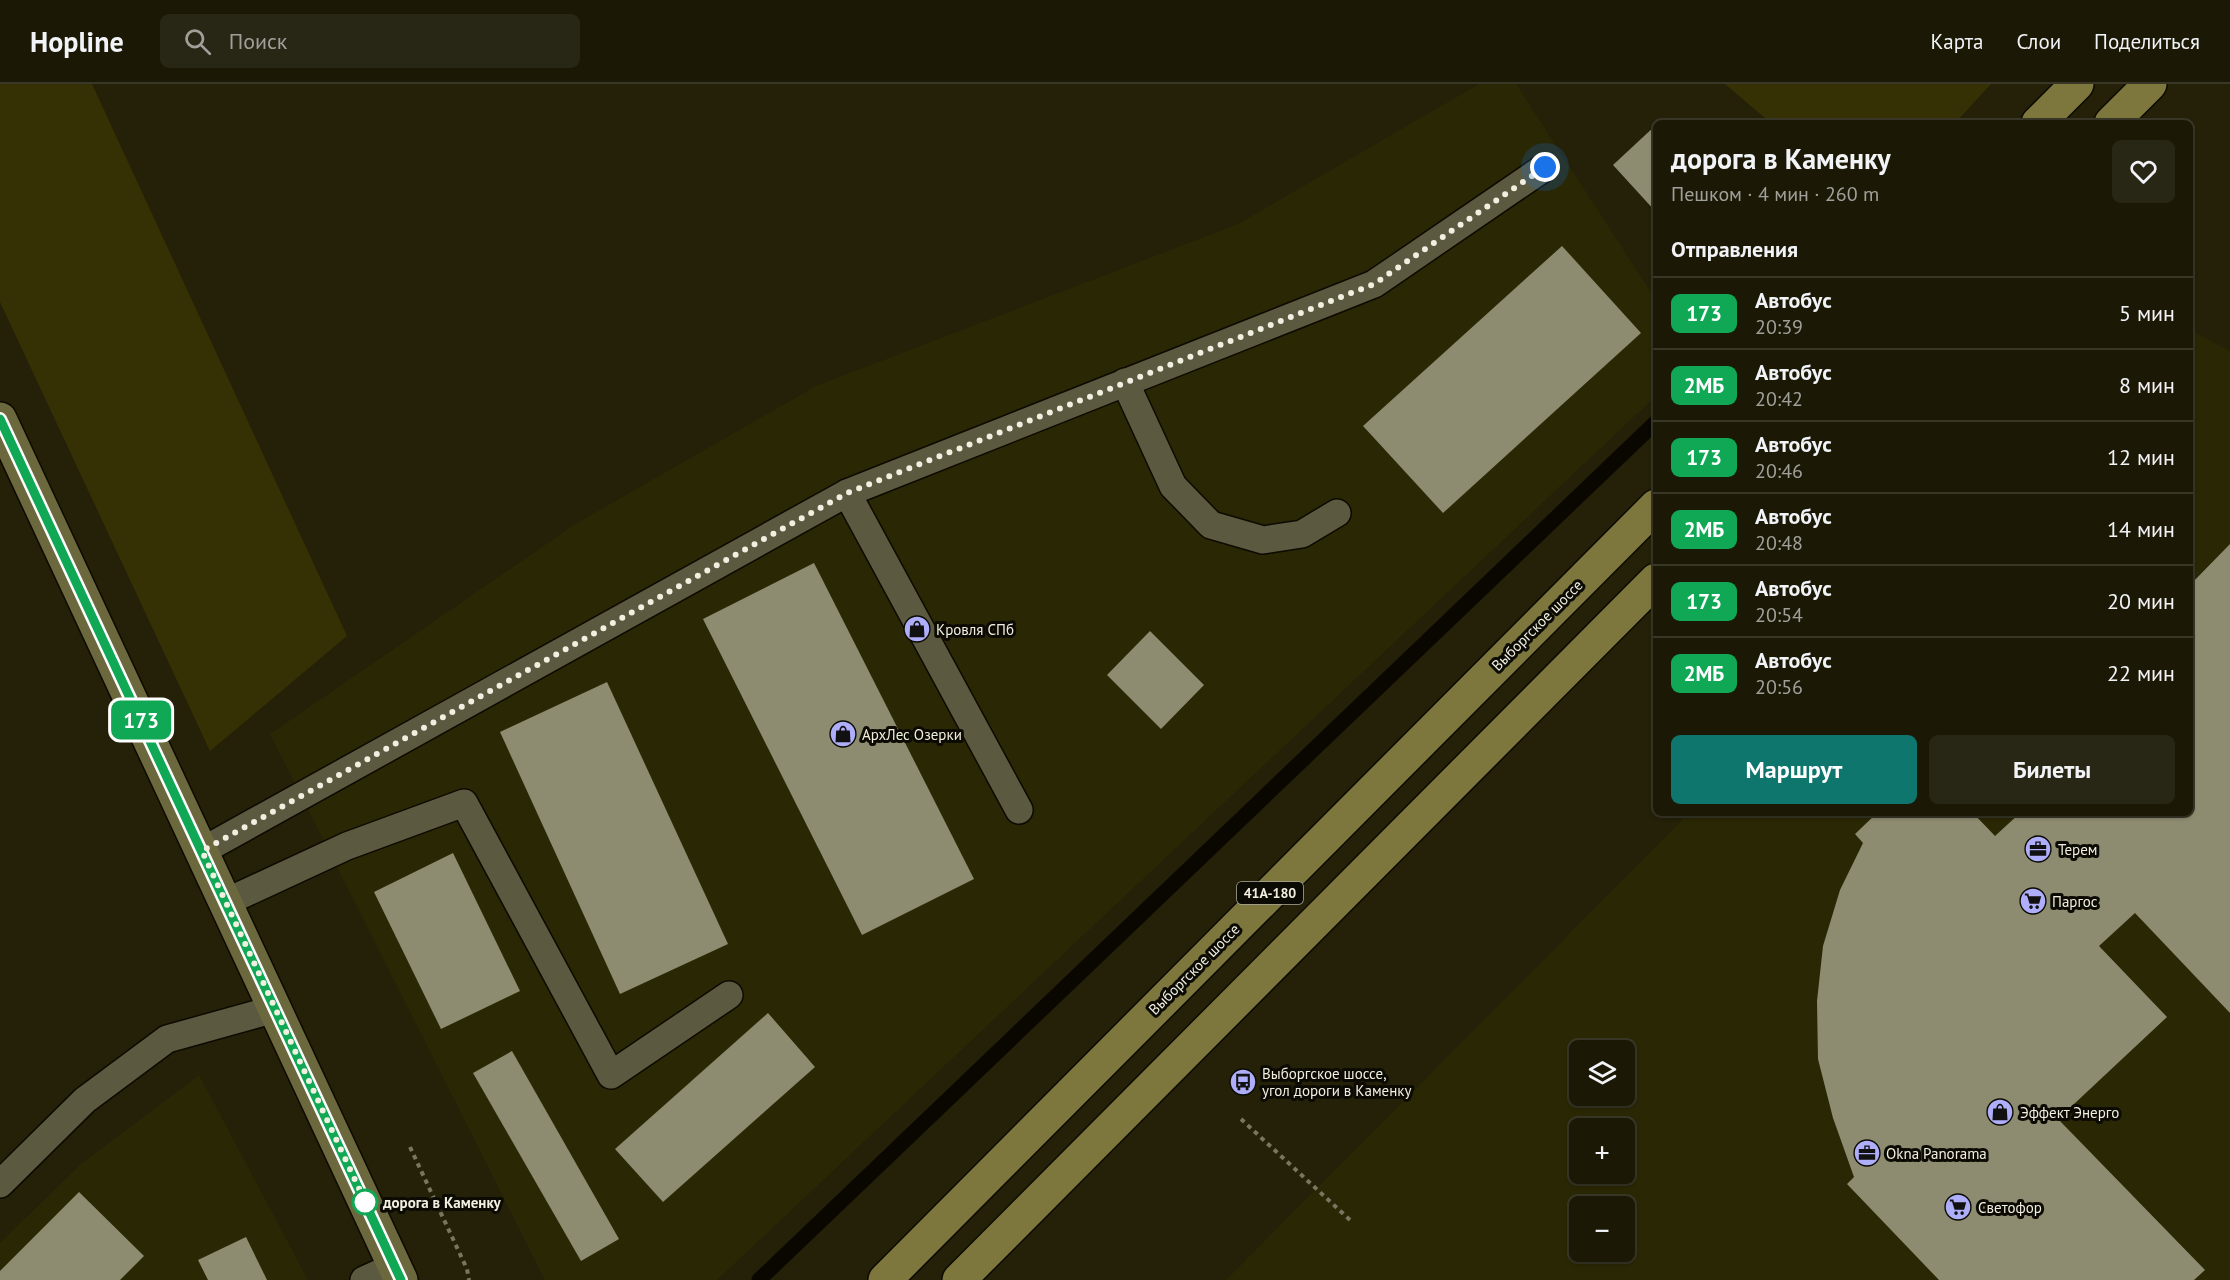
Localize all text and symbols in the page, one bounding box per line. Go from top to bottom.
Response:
search box [160,14,580,68]
text: Hopline [30,23,124,60]
icon: search [181,25,214,58]
text: Поиск [229,27,287,55]
text: Карта [1930,28,1983,55]
text: Слои [2016,28,2061,55]
text: Поделиться [2094,28,2200,55]
text: дорога в Каменку [1671,140,1891,177]
button: heart [2112,140,2175,203]
your location [1530,152,1560,182]
text: Пешком · 4 мин · 260 m [1671,181,1879,207]
text: Отправления [1671,235,1798,263]
text: Автобус [1755,286,1832,314]
text: 5 мин [2119,299,2175,327]
text: 173 [1686,300,1722,327]
text: 20:39 [1755,314,1803,340]
text: Автобус [1755,358,1832,386]
text: 8 мин [2119,371,2175,399]
text: 2МБ [1684,372,1724,399]
text: 20:42 [1755,386,1803,412]
text: Автобус [1755,430,1832,458]
text: 12 мин [2107,443,2175,471]
text: 173 [1686,444,1722,471]
text: 20:46 [1755,458,1803,484]
text: Автобус [1755,502,1832,530]
text: 14 мин [2107,515,2175,543]
text: 2МБ [1684,516,1724,543]
text: 20:48 [1755,530,1803,556]
text: Автобус [1755,574,1832,602]
street label: Выборгское шоссе [1487,575,1587,675]
text: 20 мин [2107,587,2175,615]
text: 173 [1686,588,1722,615]
text: 20:54 [1755,602,1803,628]
shop icon: Кровля СПб [902,614,932,644]
place label: Кровля СПб [936,620,1014,639]
text: Автобус [1755,646,1832,674]
text: 22 мин [2107,659,2175,687]
text: 2МБ [1684,660,1724,687]
text: 20:56 [1755,674,1803,700]
line badge: 173 [106,700,176,740]
text: 173 [123,707,159,734]
shop icon: АрхЛес Озерки [828,719,858,749]
place label: АрхЛес Озерки [862,725,962,744]
button: Маршрут [1671,735,1917,804]
button: Билеты [1929,735,2175,804]
office icon: Терем [2023,834,2053,864]
place label: Терем [2058,840,2097,859]
road number: 41А-180 [1237,882,1303,904]
supermarket icon: Паргос [2018,886,2048,916]
place label: Паргос [2052,892,2098,911]
street label: Выборгское шоссе [1144,919,1244,1019]
map controls [1569,1040,1635,1262]
button: layers [1569,1040,1635,1106]
place label: Выборгское шоссе, угол дороги в Каменку [1262,1064,1411,1100]
bus stop icon: Выборгское шоссе, угол дороги в Каменку [1228,1067,1258,1097]
shop icon: Эффект Энерго [1985,1097,2015,1127]
place label: Эффект Энерго [2020,1103,2119,1122]
button: + [1569,1118,1635,1184]
office icon: Okna Panorama [1852,1138,1882,1168]
place label: Okna Panorama [1886,1144,1987,1163]
marker: дорога в Каменку [352,1189,378,1215]
supermarket icon: Светофор [1943,1192,1973,1222]
place label: дорога в Каменку [382,1193,502,1212]
button: − [1569,1196,1635,1262]
place label: Светофор [1978,1198,2042,1217]

